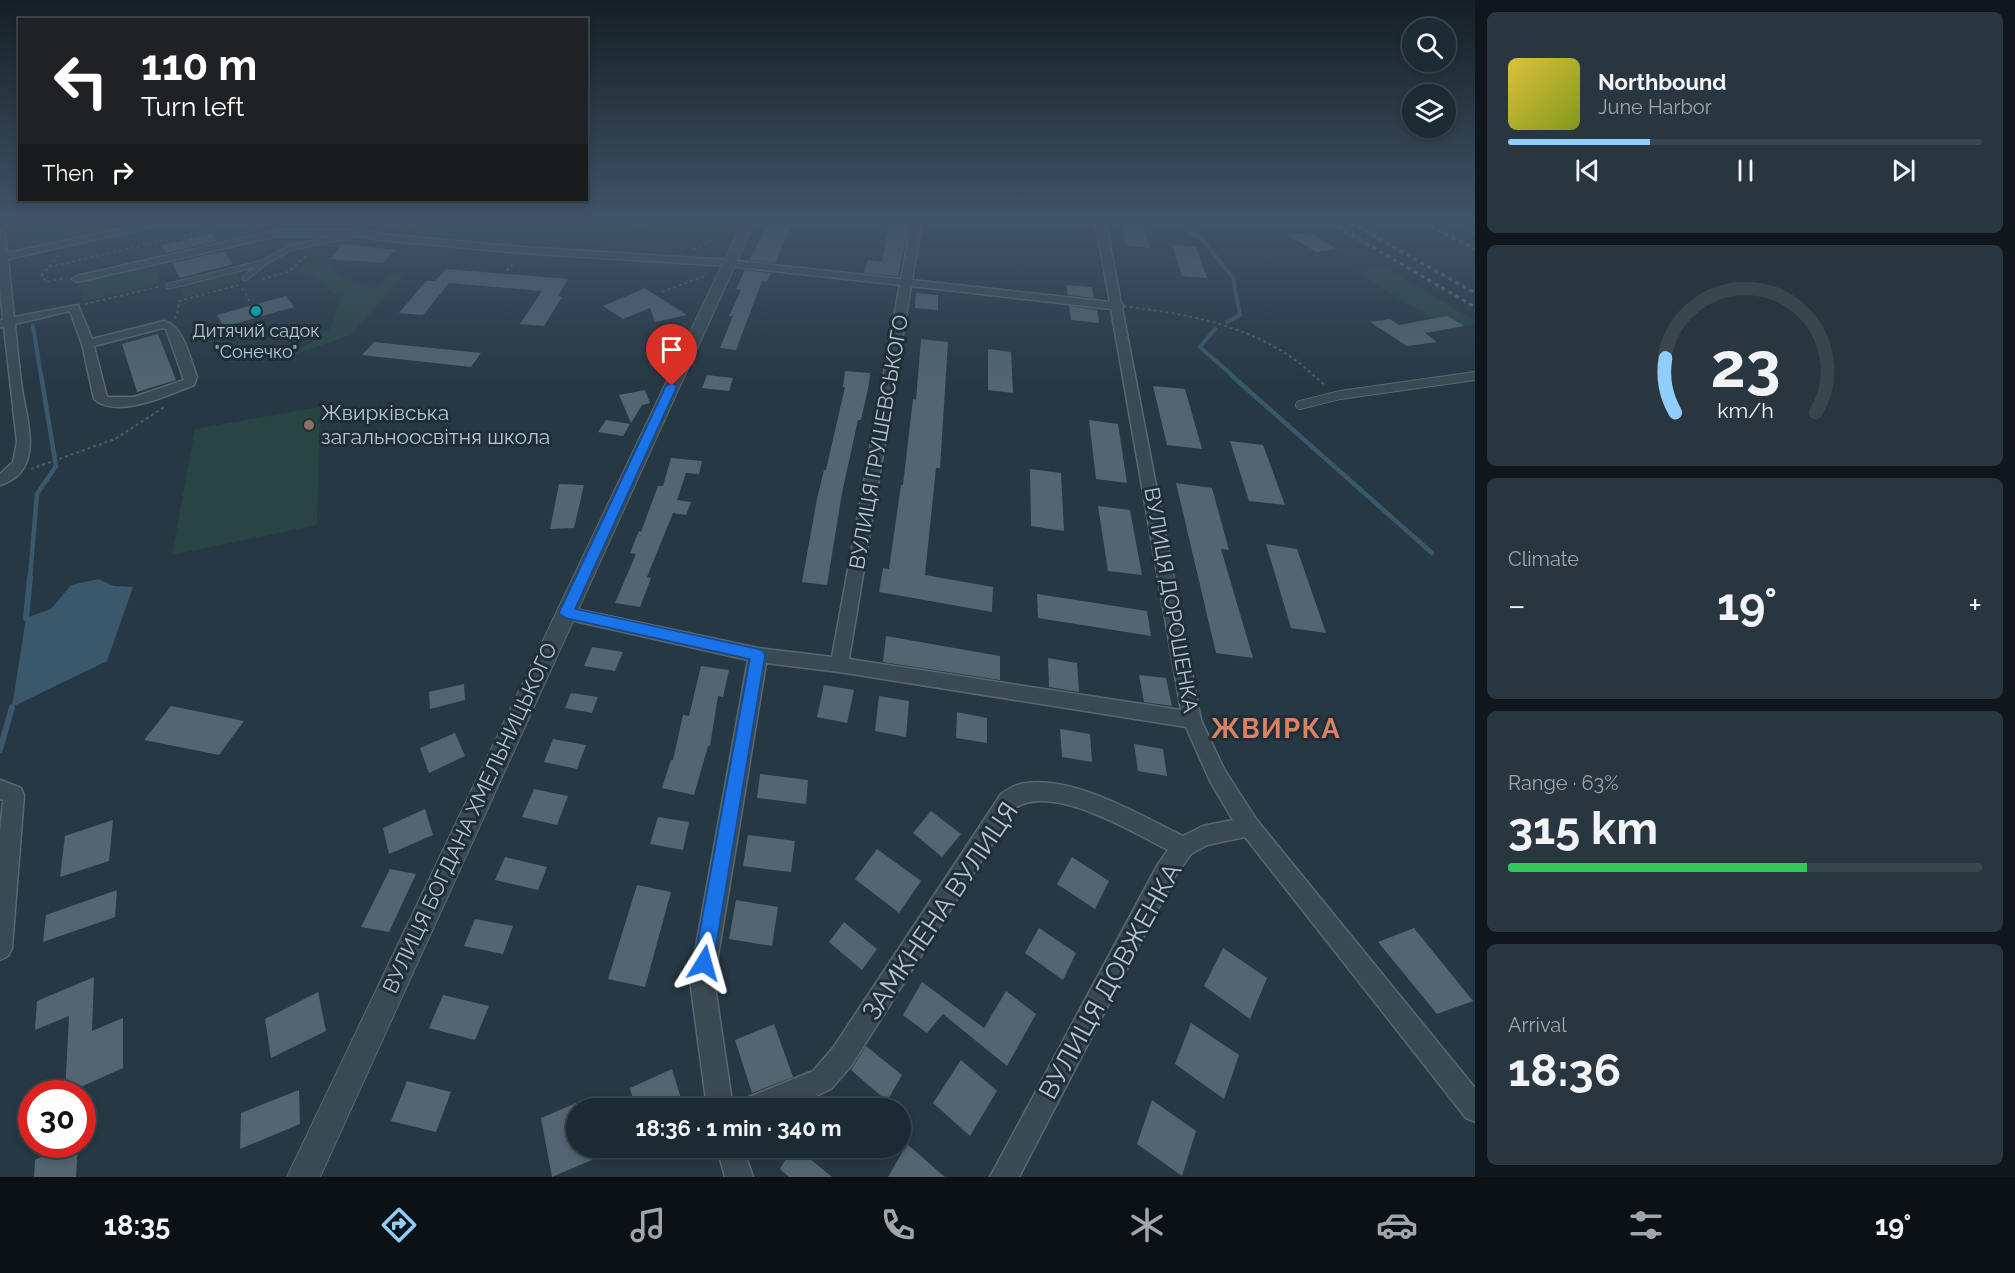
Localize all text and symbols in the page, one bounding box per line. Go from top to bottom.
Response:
map controls [1402,18,1456,138]
button: search [1402,18,1456,72]
text: 110 m [141,41,257,90]
icon: left [42,42,120,120]
text: Northbound [1598,69,1727,95]
button: layers [1402,84,1456,138]
text: Turn left [141,91,244,122]
text: June Harbor [1598,95,1712,119]
icon: previous [1571,154,1604,187]
icon: pause [1729,154,1762,187]
icon: next [1887,154,1920,187]
icon: right [106,156,139,189]
text: Then [42,160,94,186]
marker: Дитячий садок "Сонечко" [249,304,263,318]
street label: ВУЛИЦЯ ГРУШЕВСЬКОГО [844,313,913,571]
place label: Дитячий садок "Сонечко" [192,320,320,362]
pin [646,324,697,386]
text: 23 [1710,328,1780,402]
icon: arrive [655,333,688,366]
text: km/h [1717,398,1773,423]
place label: Жвирківська загальноосвітня школа [321,400,550,449]
marker: Жвирківська загальноосвітня школа [302,418,316,432]
street label: ВУЛИЦЯ ДОРОШЕНКА [1139,485,1204,715]
text: Climate [1508,547,1579,571]
text: 19° [1717,578,1777,631]
text: − [1508,586,1526,625]
text: + [1968,586,1982,625]
street label: ВУЛИЦЯ БОГДАНА ХМЕЛЬНИЦЬКОГО [377,639,562,997]
district label: ЖВИРКА [1211,713,1341,744]
text: Range · 63% [1508,771,1619,795]
street label: ЗАМКНЕНА ВУЛИЦЯ [856,797,1024,1025]
text: 315 km [1508,802,1658,855]
street label: ВУЛИЦЯ ДОВЖЕНКА [1033,857,1188,1104]
position arrow [672,931,736,995]
text: Arrival [1508,1013,1567,1037]
text: 18:36 [1508,1044,1621,1097]
speed limit sign: 30 [18,1080,96,1158]
text: 18:36 · 1 min · 340 m [636,1115,841,1141]
icon: directions [378,1204,420,1246]
icon: music [627,1204,669,1246]
icon: phone [877,1204,919,1246]
icon: climate [1126,1204,1168,1246]
icon: car [1376,1204,1418,1246]
icon: filters [1625,1204,1667,1246]
text: 18:35 [104,1210,170,1241]
text: 19° [1875,1210,1911,1241]

